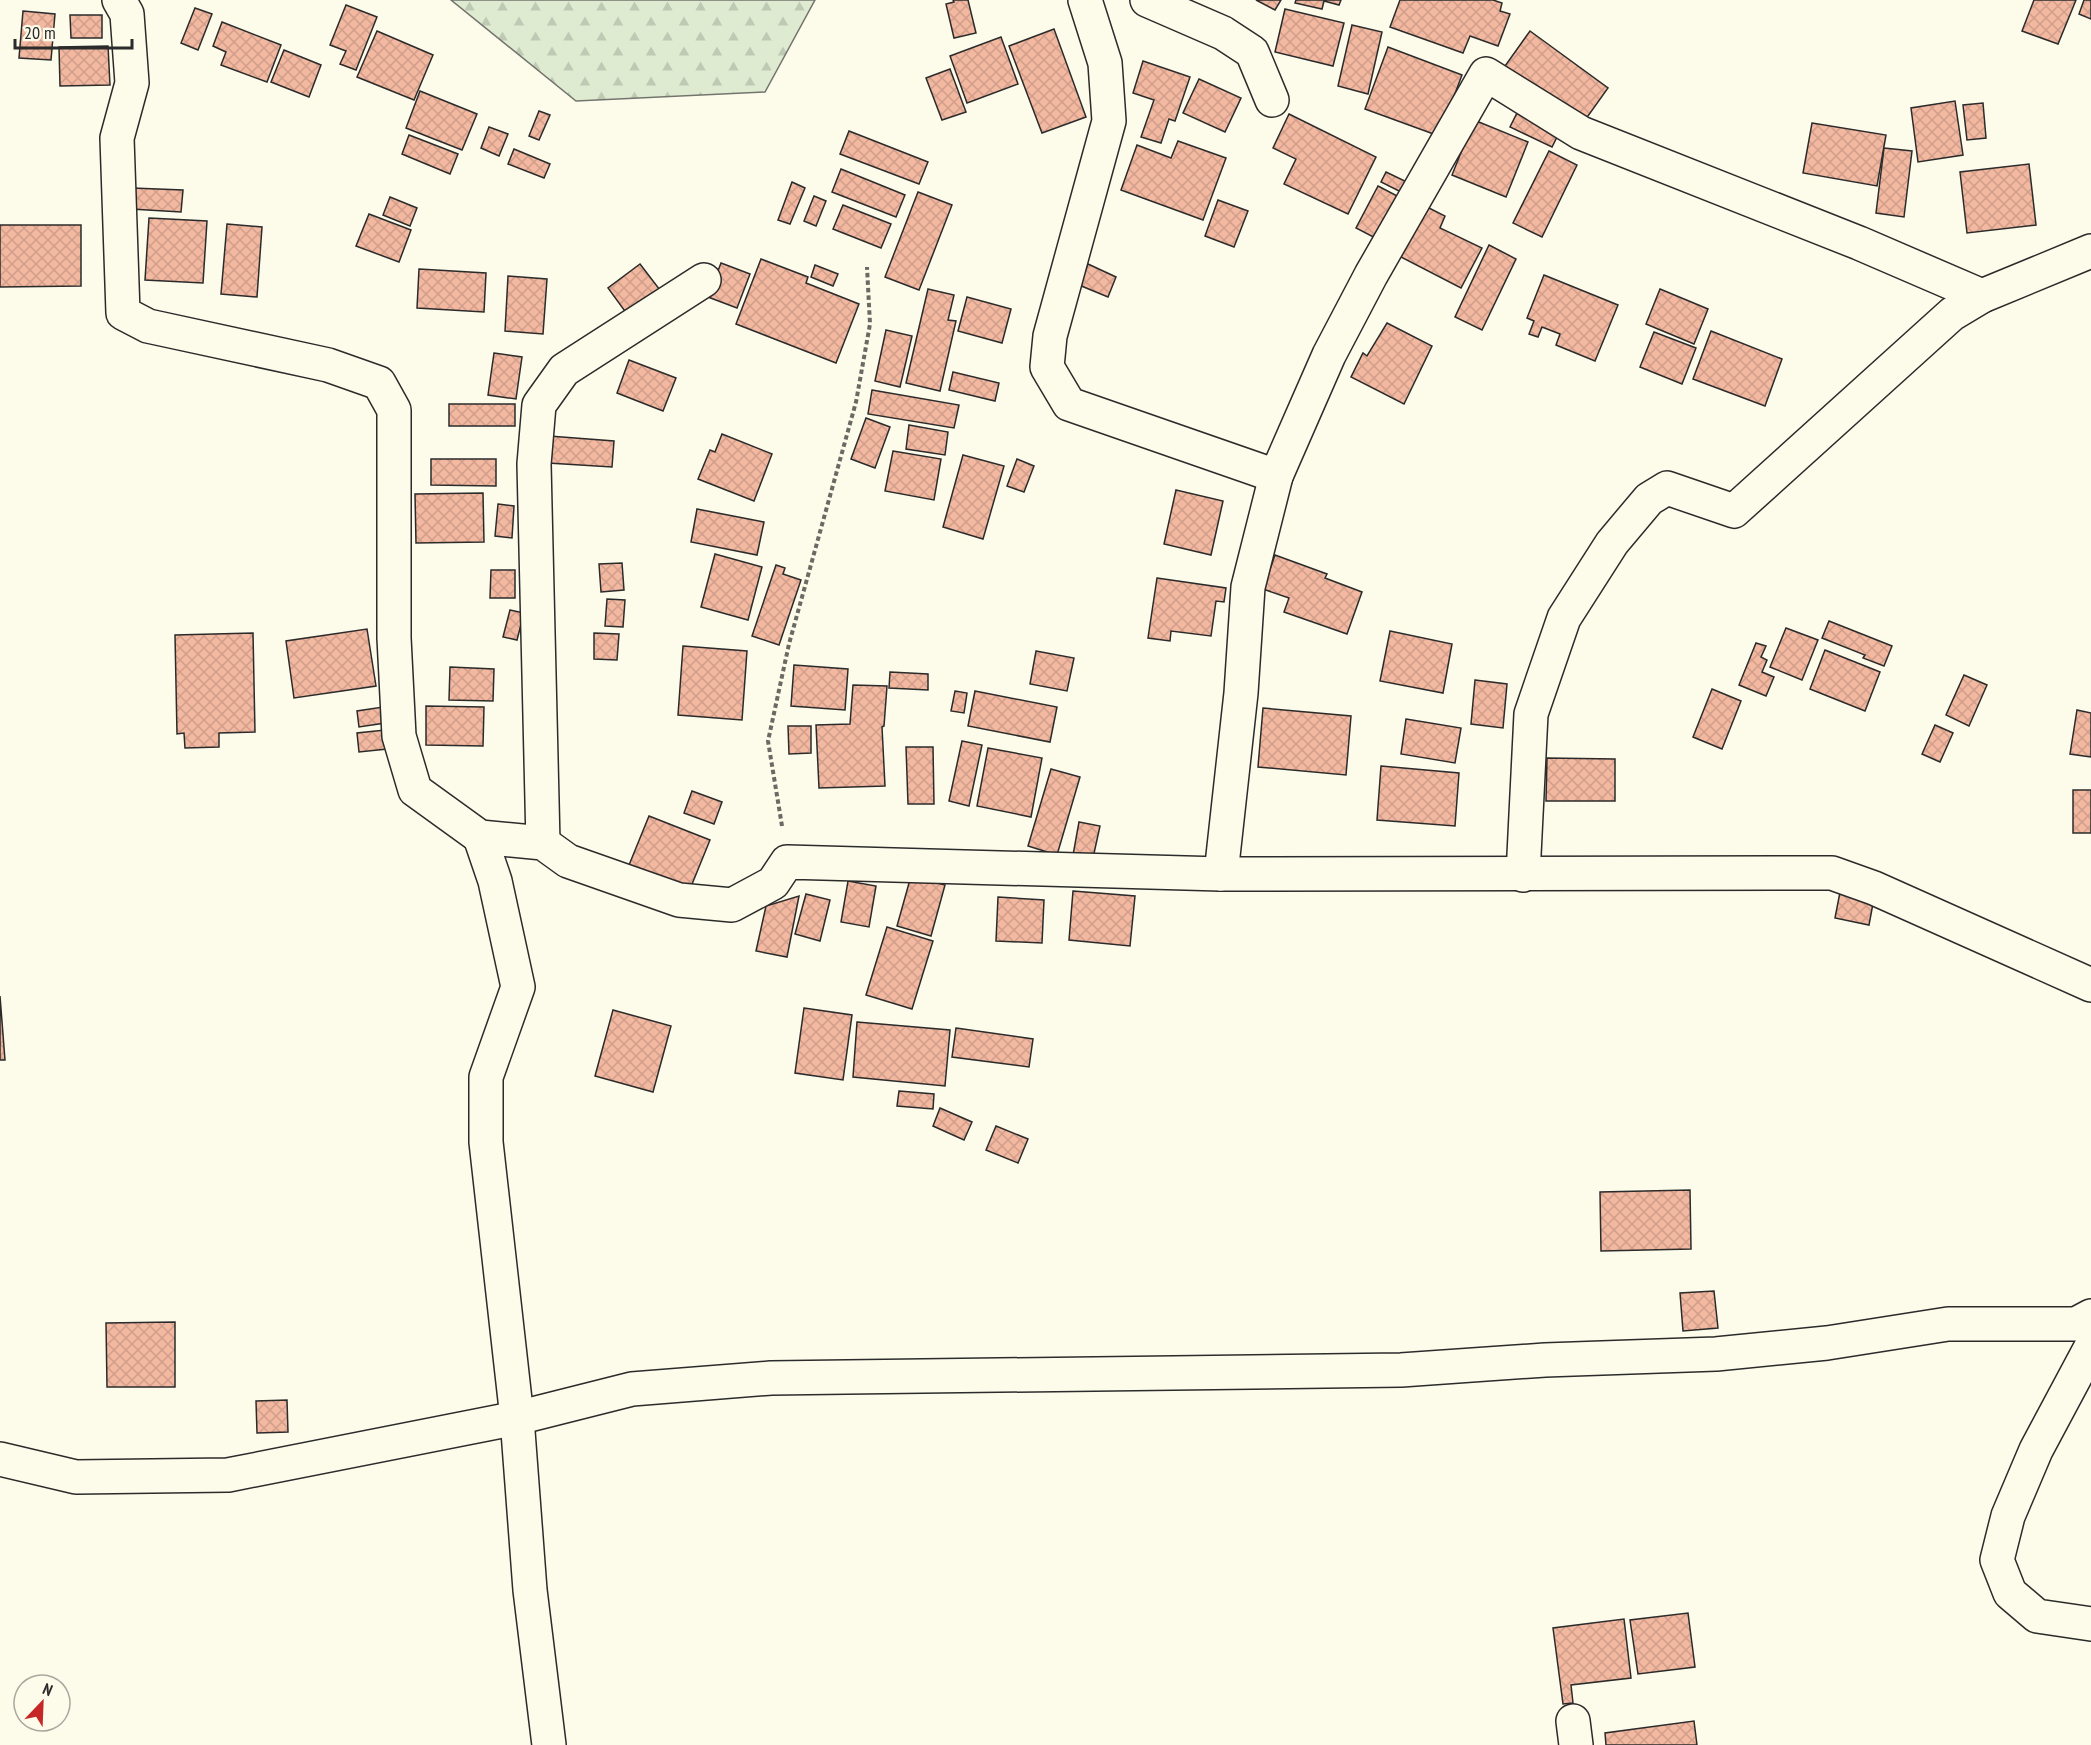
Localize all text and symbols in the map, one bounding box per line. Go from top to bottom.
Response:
scale bar [15,12,132,50]
text: 20 m [24,21,56,44]
north arrow [12,1673,72,1733]
text: N [40,1678,56,1700]

